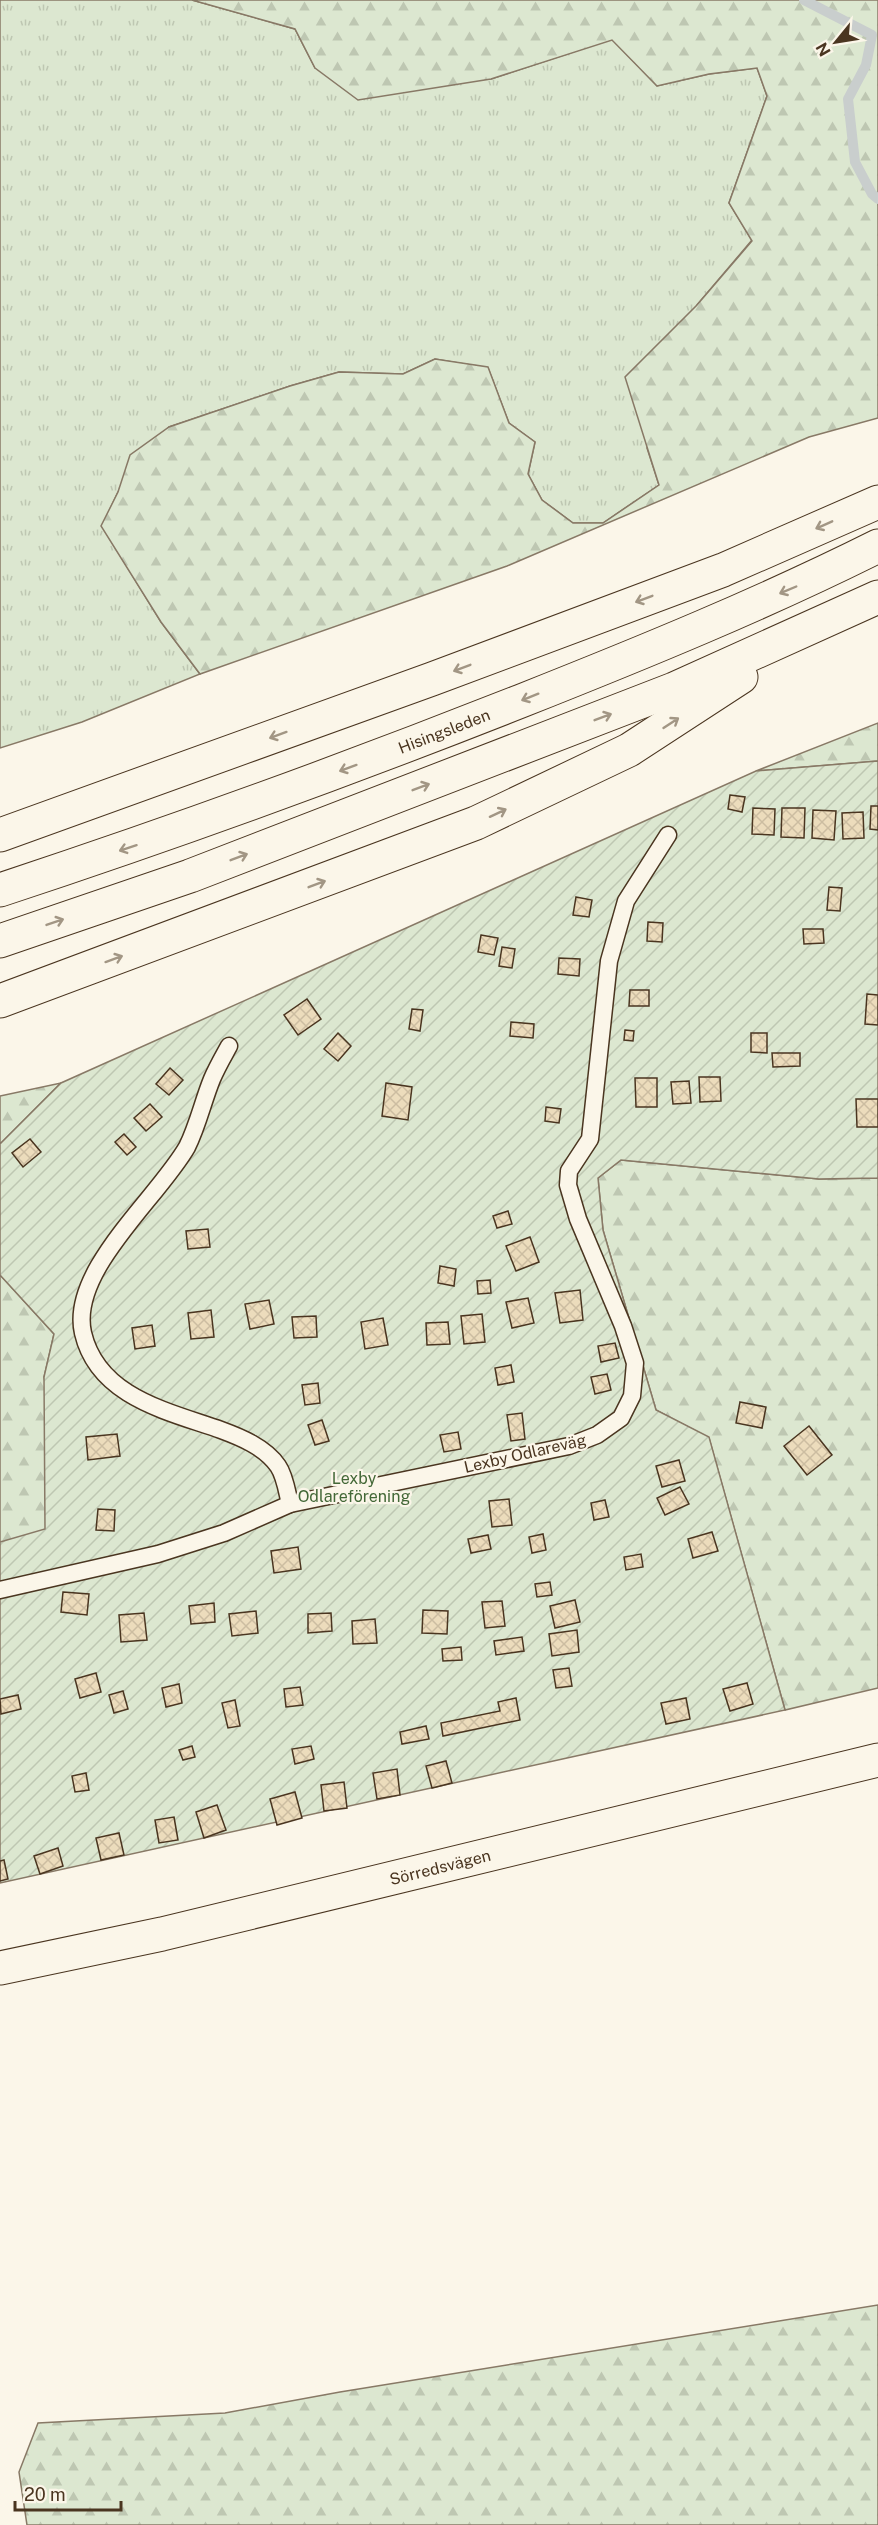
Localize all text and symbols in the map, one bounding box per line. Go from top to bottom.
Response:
north arrow [806,12,866,72]
text: N [812,39,835,59]
one-way arrow [816,520,834,532]
one-way arrow [779,585,797,596]
one-way arrow [635,595,654,606]
one-way arrow [453,663,471,674]
one-way arrow [521,692,540,703]
street label: Hisingsleden [396,705,493,758]
one-way arrow [593,710,612,721]
one-way arrow [662,717,678,729]
one-way arrow [269,730,288,741]
one-way arrow [339,763,358,774]
one-way arrow [411,781,430,792]
one-way arrow [488,806,506,818]
one-way arrow [119,843,138,854]
one-way arrow [229,851,248,862]
one-way arrow [307,878,325,889]
one-way arrow [45,916,64,927]
one-way arrow [104,953,123,964]
street label: Lexby Odlareväg [462,1430,588,1477]
park label: Lexby Odlareförening [298,1469,410,1506]
street label: Sörredsvägen [388,1846,493,1889]
scale bar [15,2474,122,2512]
text: 20 m [24,2484,66,2505]

